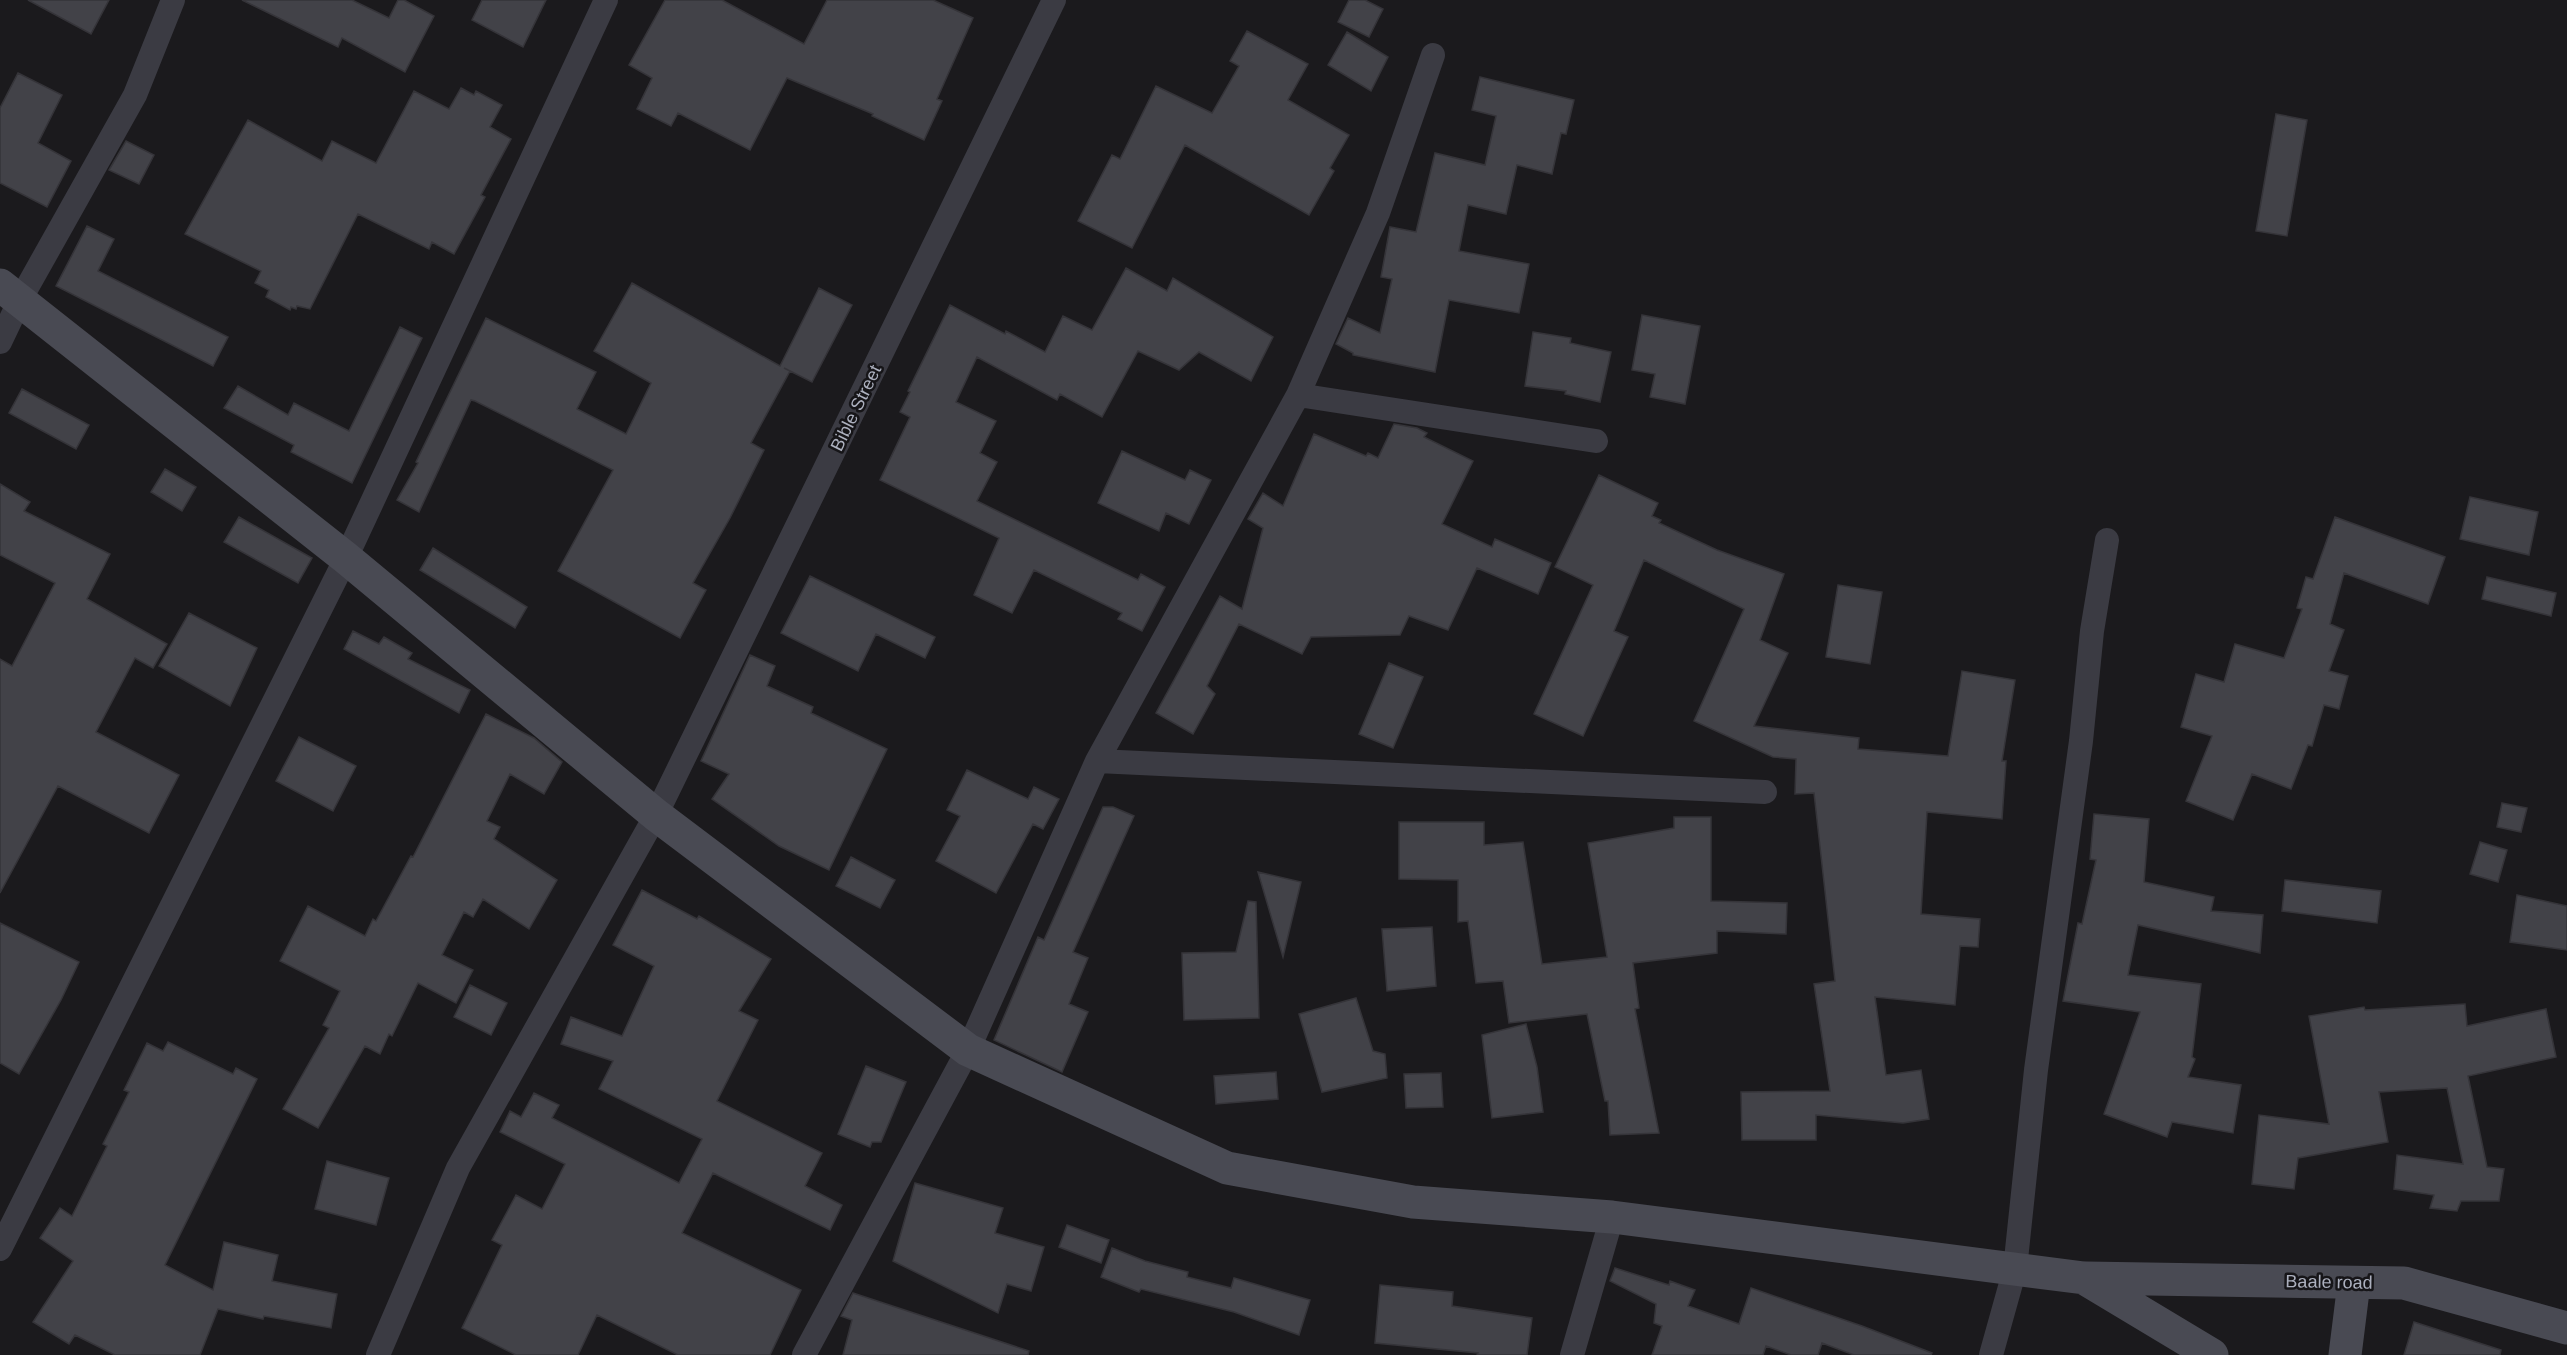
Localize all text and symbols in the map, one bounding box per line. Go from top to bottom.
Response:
street label: Bible Street [827,362,885,454]
street label: Baale road [2285,1271,2373,1293]

